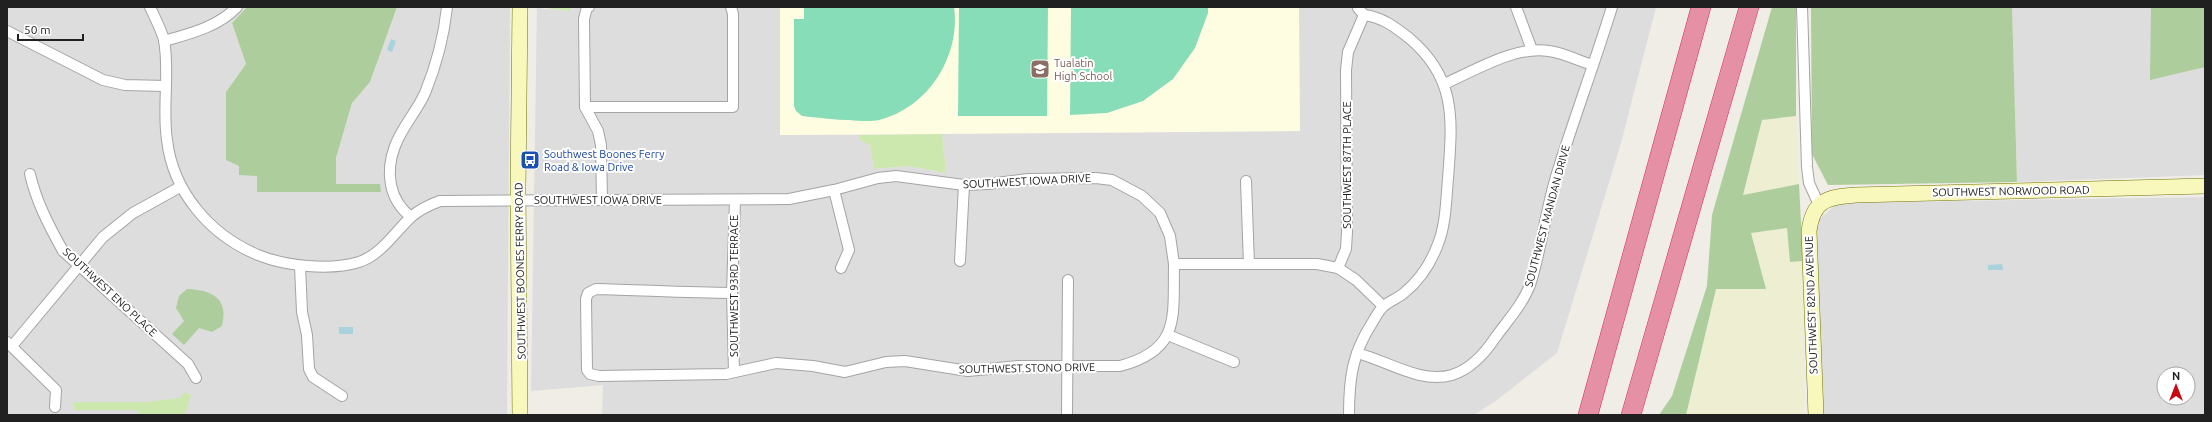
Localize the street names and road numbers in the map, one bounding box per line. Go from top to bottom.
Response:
street label: SOUTHWEST 87TH PLACE [1341,101,1353,229]
street label: SOUTHWEST MANDAN DRIVE [1522,144,1572,288]
street label: SOUTHWEST IOWA DRIVE [963,172,1091,190]
street label: SOUTHWEST BOONES FERRY ROAD [512,182,528,360]
street label: SOUTHWEST NORWOOD ROAD [1932,184,2090,198]
street label: SOUTHWEST IOWA DRIVE [534,194,662,206]
street label: SOUTHWEST 93RD TERRACE [728,215,740,357]
street label: SOUTHWEST 82ND AVENUE [1803,236,1819,374]
street label: SOUTHWEST ENO PLACE [61,245,159,339]
street label: SOUTHWEST STONO DRIVE [959,361,1095,375]

